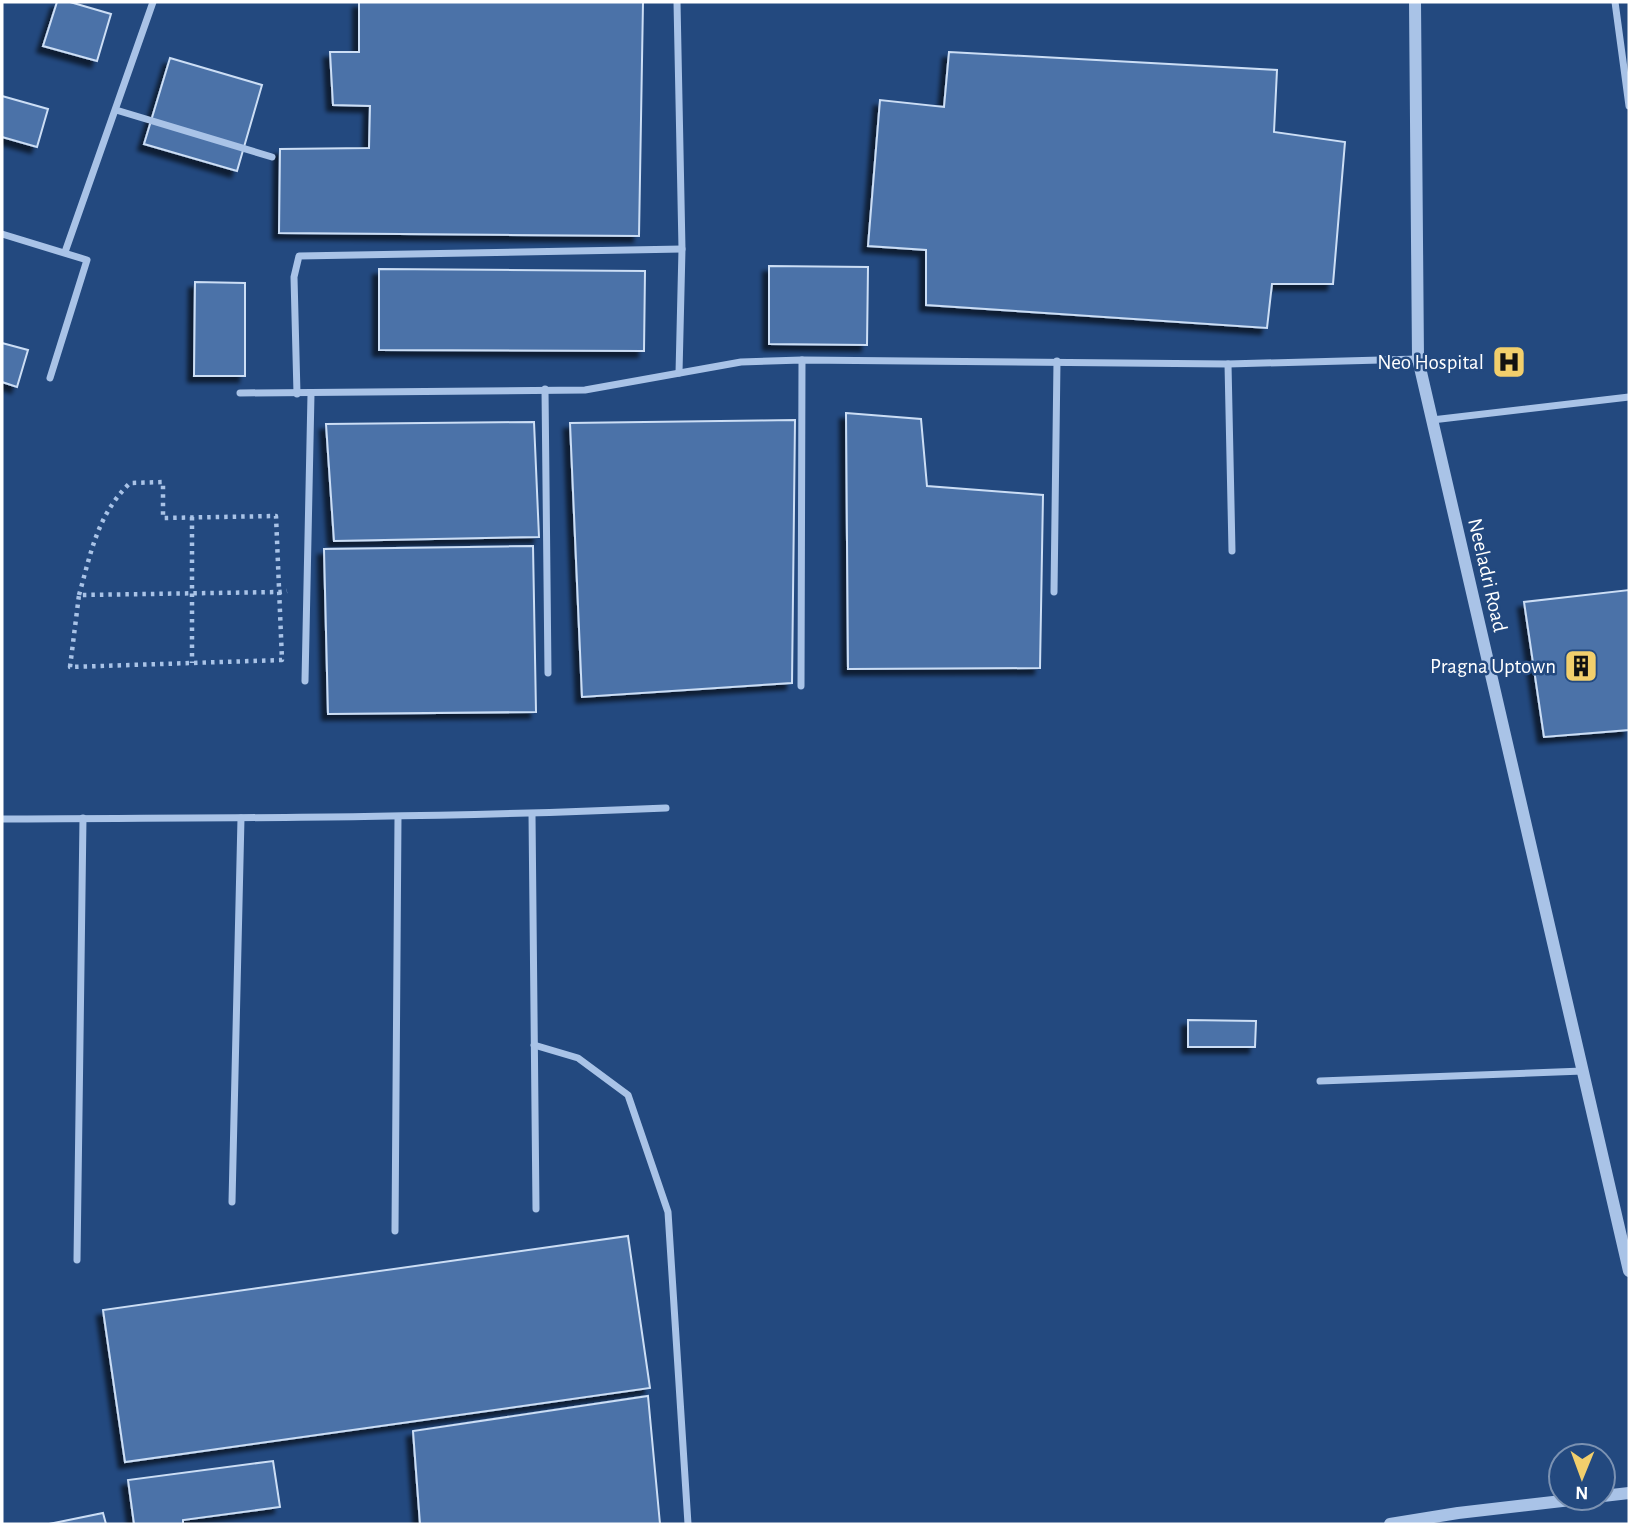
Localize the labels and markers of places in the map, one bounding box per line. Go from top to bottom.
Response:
hospital icon: Neo Hospital [1490,343,1528,381]
place label: Neo Hospital [1377,352,1484,373]
building icon: Pragna Uptown [1562,647,1600,685]
place label: Pragna Uptown [1430,656,1556,677]

